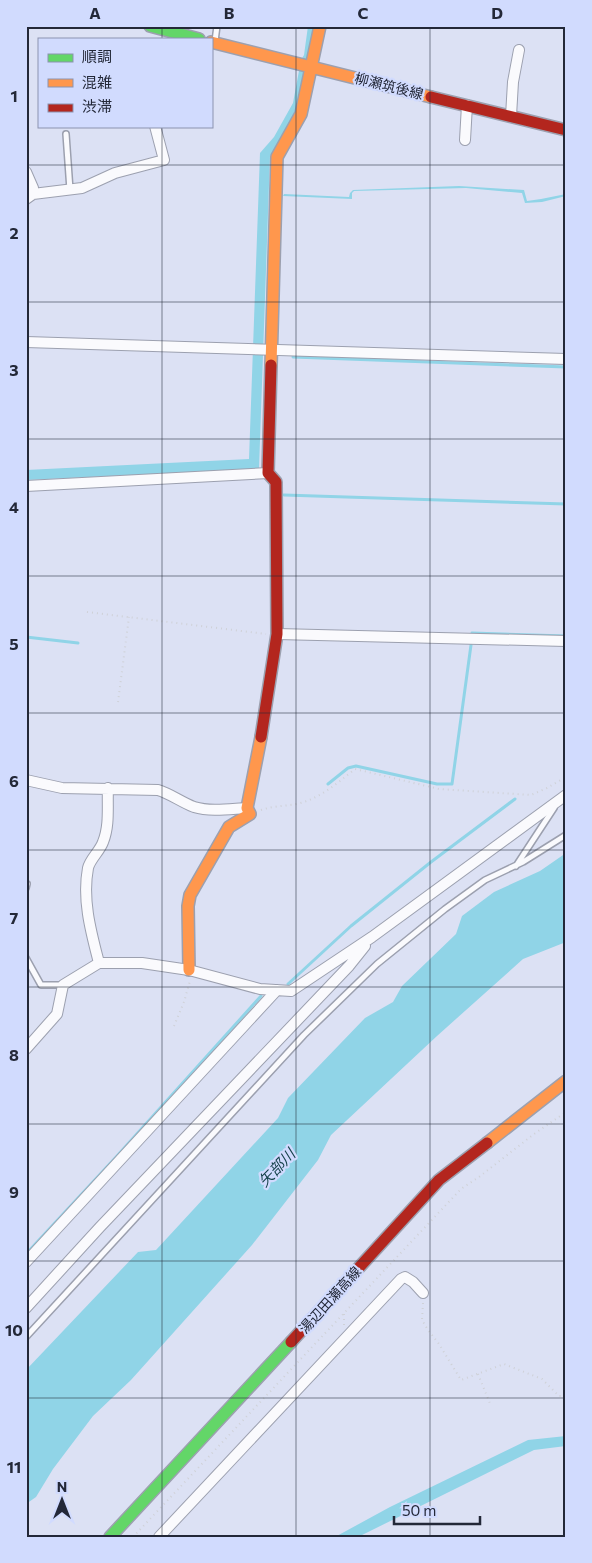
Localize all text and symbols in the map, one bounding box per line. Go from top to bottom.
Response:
text: A [89,3,101,22]
text: B [224,3,235,22]
text: C [358,3,369,22]
text: D [491,3,503,22]
legend [38,38,212,128]
text: 順調 [82,47,112,65]
street label: 柳瀬筑後線 [353,69,425,102]
text: 混雑 [82,73,112,91]
text: 1 [10,86,18,105]
text: 渋滞 [82,97,112,115]
text: 2 [9,223,19,242]
text: 3 [9,360,19,379]
text: 4 [9,497,19,516]
text: 5 [9,634,19,653]
text: 6 [9,771,19,790]
text: 7 [10,908,19,927]
text: 8 [9,1045,19,1064]
water label: 矢部川 [254,1143,300,1190]
text: 9 [9,1182,19,1201]
street label: 湯辺田瀬高線 [295,1263,364,1337]
text: 10 [5,1320,23,1339]
text: 11 [7,1457,21,1476]
north arrow [38,1476,88,1526]
text: N [57,1478,67,1495]
scale bar [394,1493,481,1525]
text: 50 m [402,1501,436,1519]

